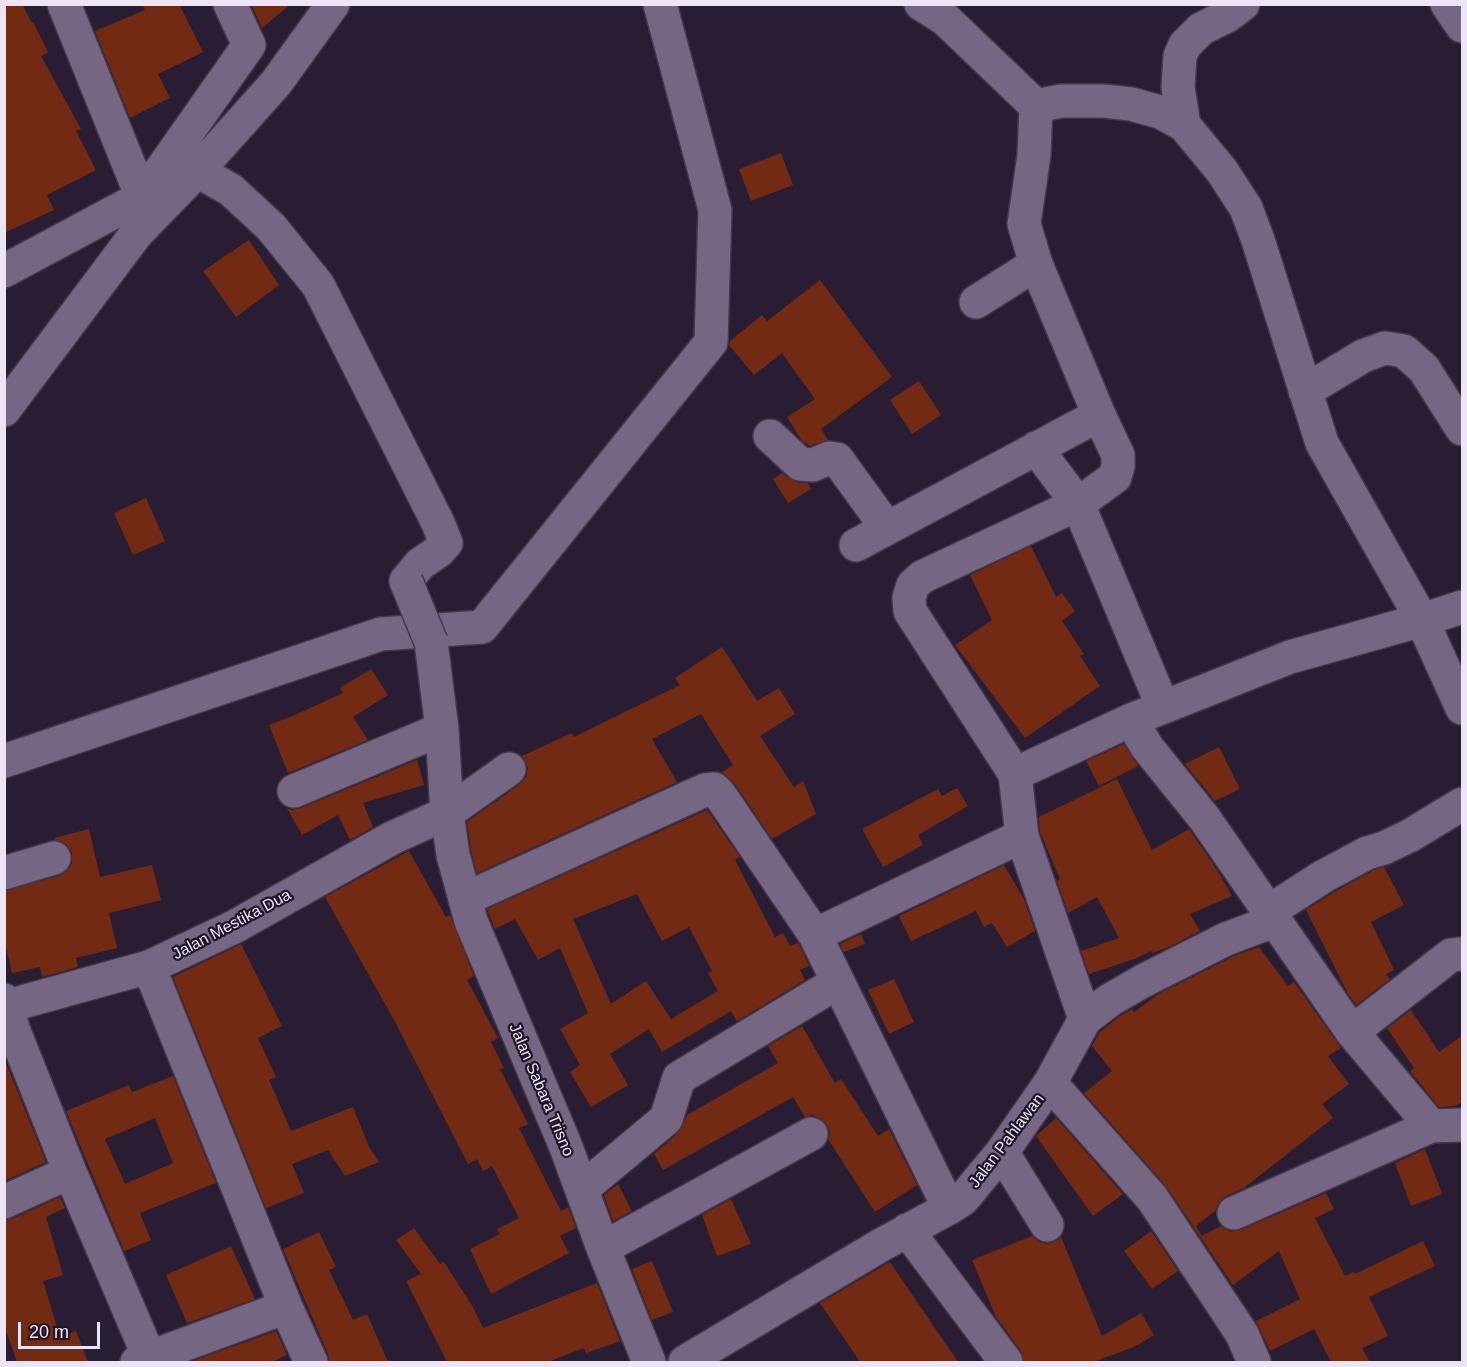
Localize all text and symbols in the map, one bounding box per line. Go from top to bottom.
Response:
street label: Jalan Mestika Dua [169,886,295,964]
street label: Jalan Sabara Trisno [504,1021,578,1159]
street label: Jalan Pahlawan [965,1090,1049,1192]
scale bar [21,1310,104,1348]
text: 20 m [29,1322,69,1342]

